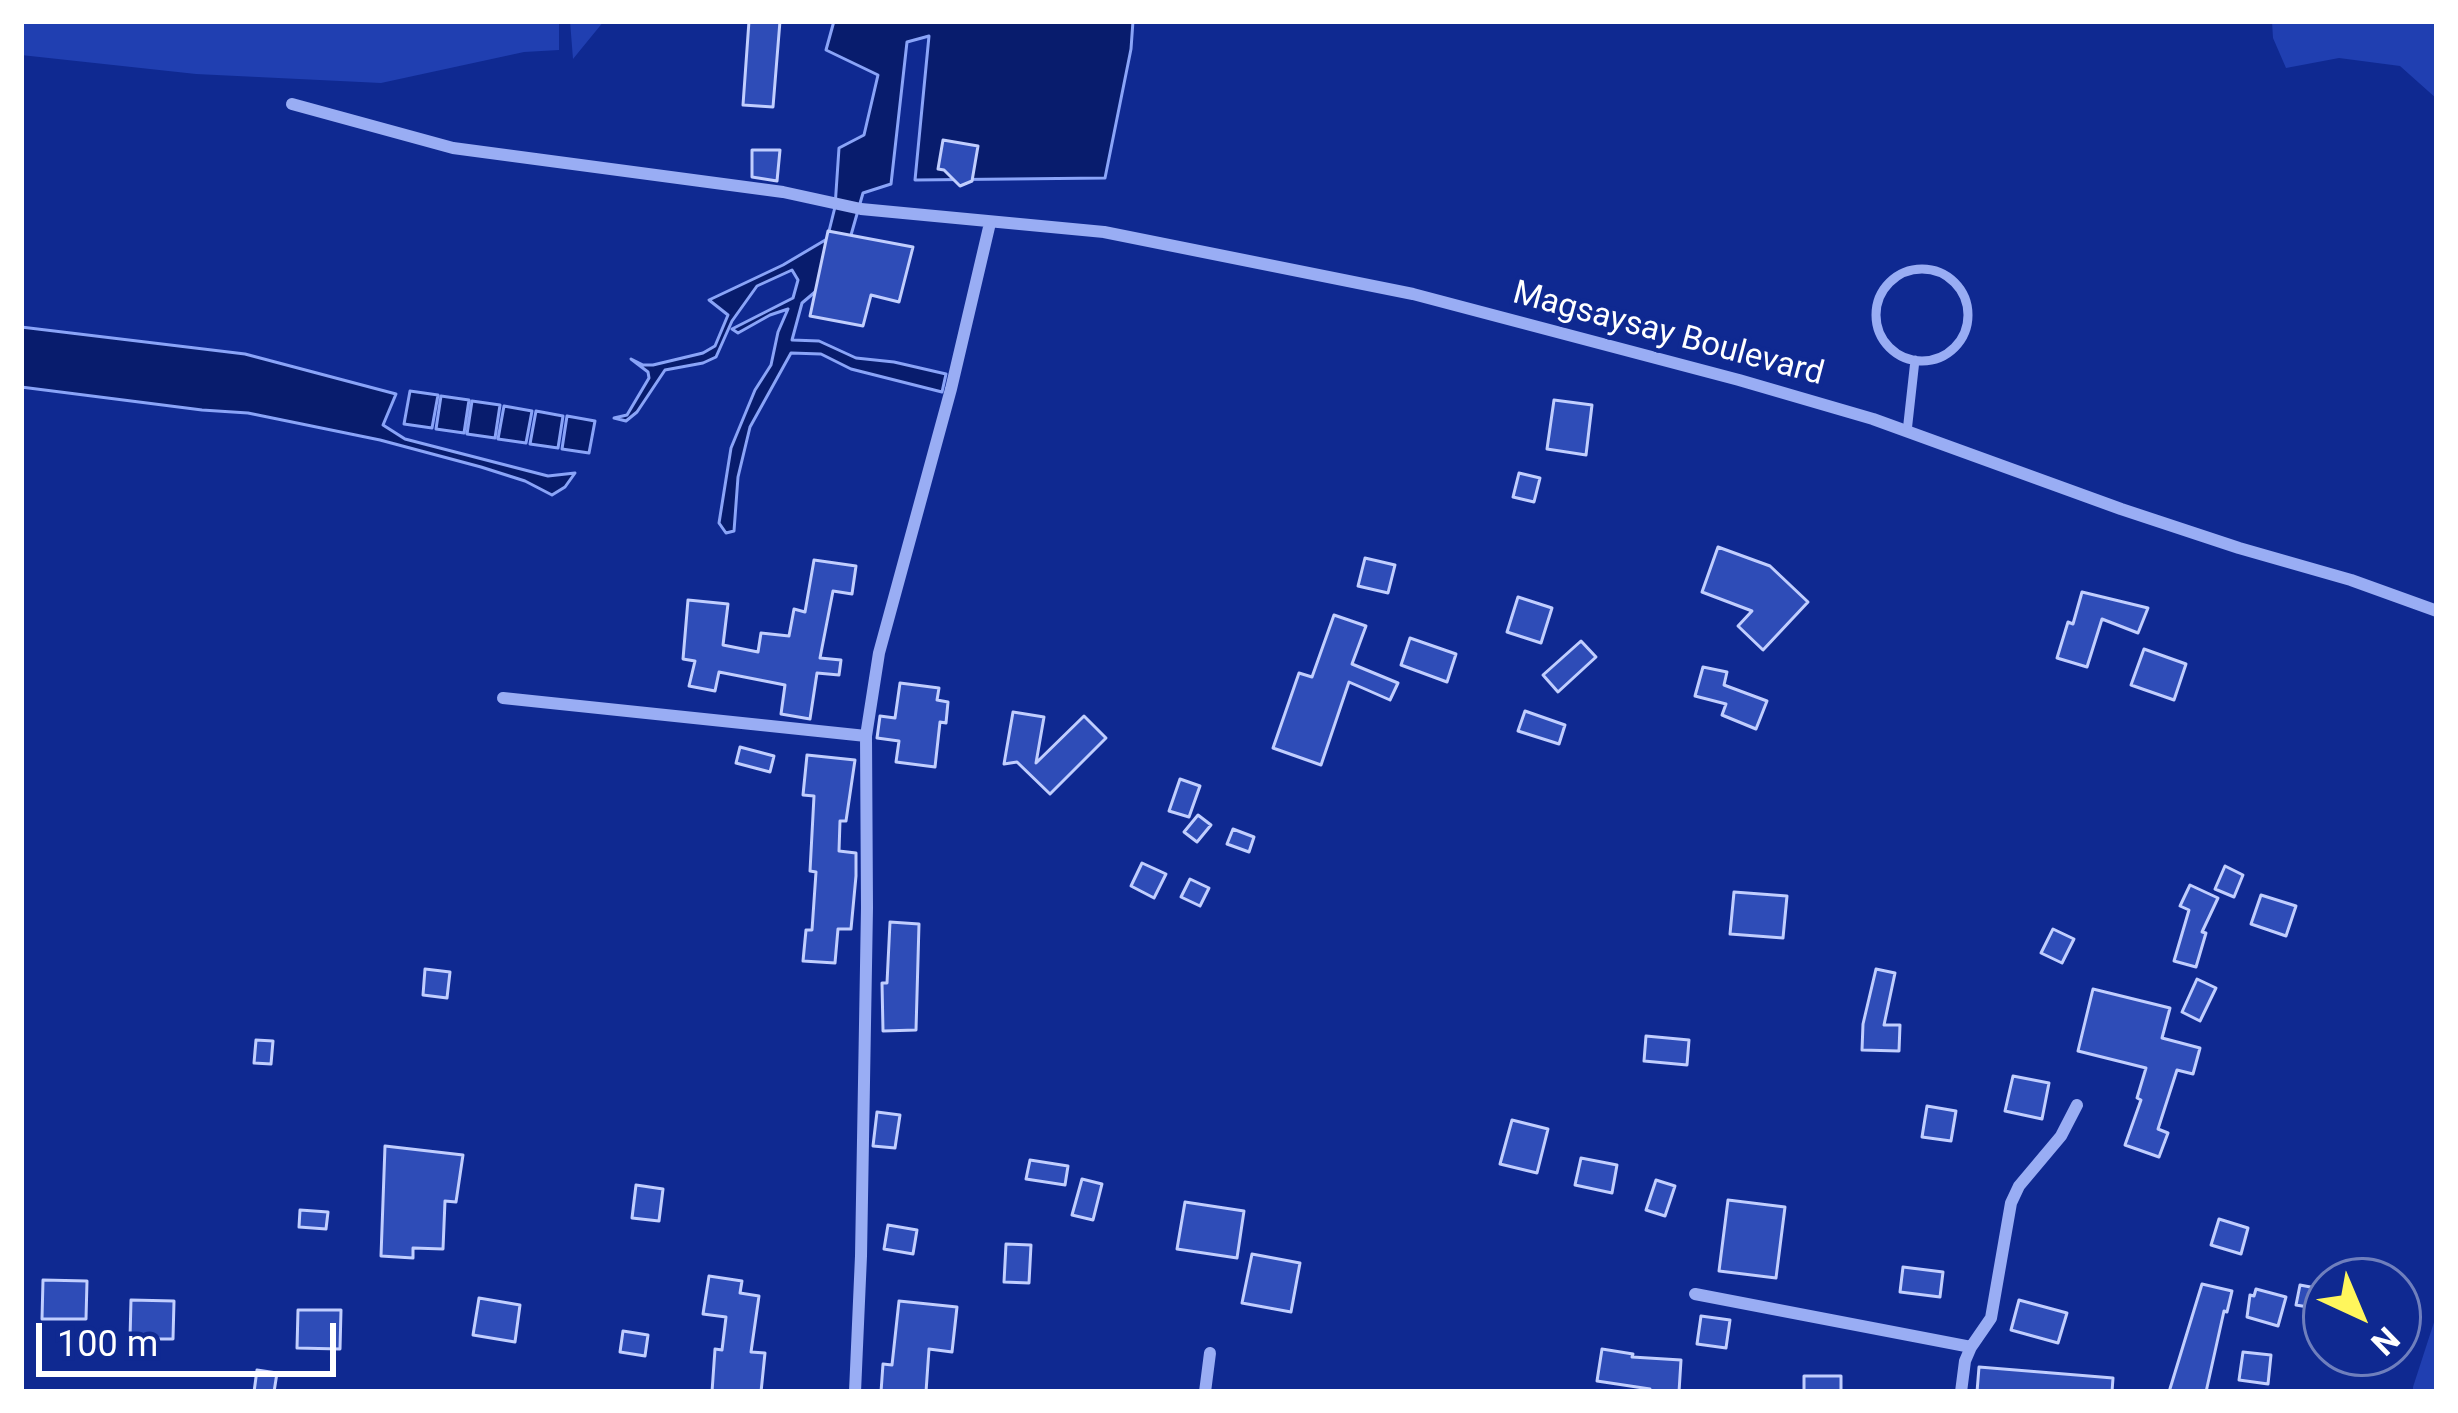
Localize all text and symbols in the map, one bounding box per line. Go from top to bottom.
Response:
street label: Magsaysay Boulevard [1508,274,1828,396]
north arrow [2302,1257,2422,1377]
scale bar [42,1299,342,1373]
text: N [2363,1319,2407,1363]
text: 100 m [57,1323,158,1365]

